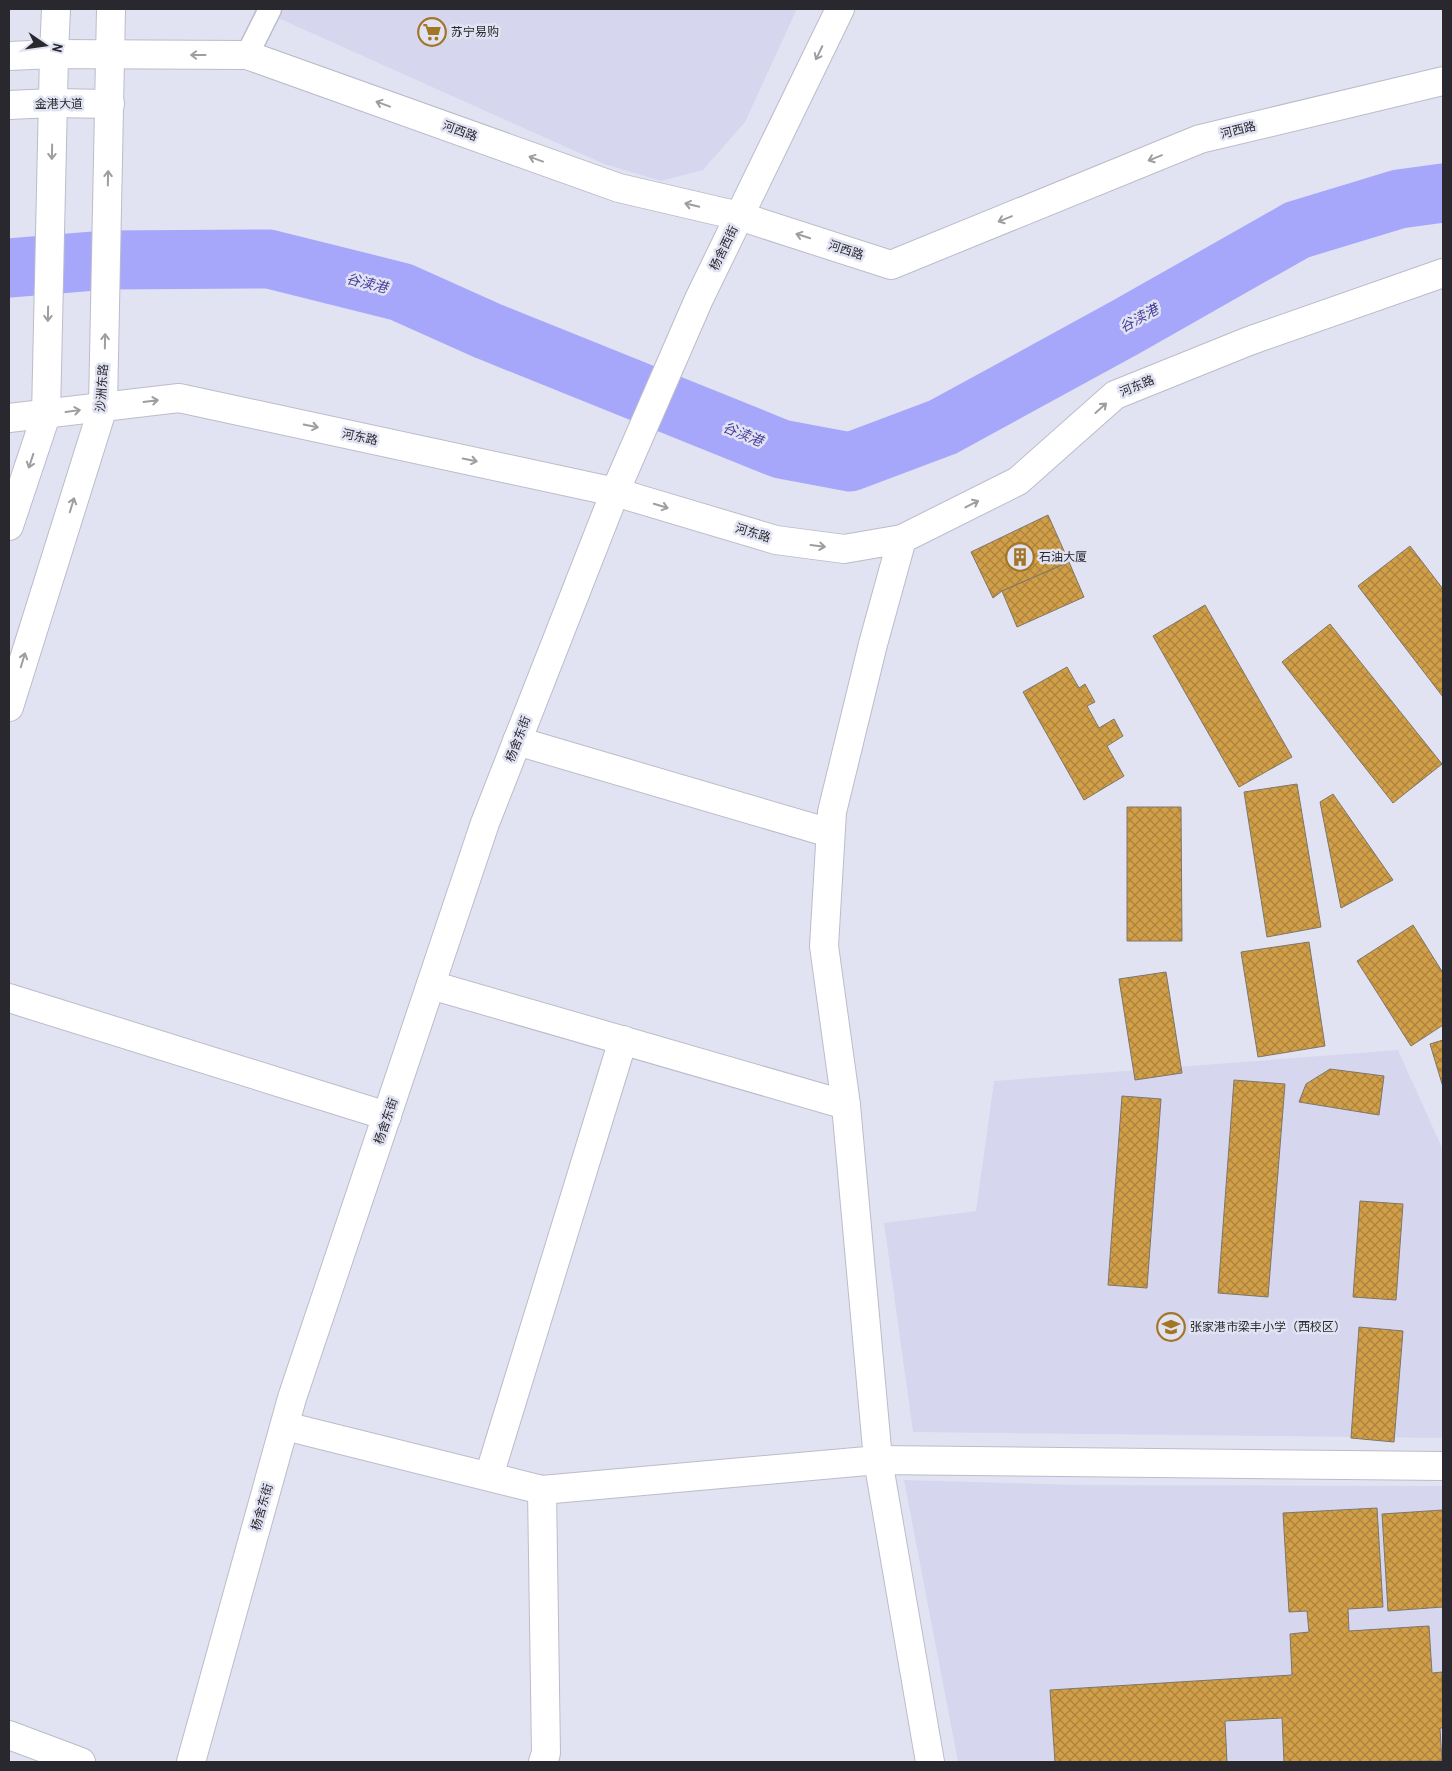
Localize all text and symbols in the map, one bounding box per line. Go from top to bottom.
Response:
supermarket icon: 苏宁易购 [417,17,447,47]
north arrow [20,20,70,70]
place label: 苏宁易购 [451,24,499,40]
text: N [48,42,67,54]
one-way arrow [814,45,824,60]
one-way arrow [190,50,206,60]
street label: 金港大道 [35,96,83,112]
one-way arrow [376,99,391,108]
street label: 河西路 [440,117,480,145]
street label: 河西路 [1219,118,1257,142]
one-way arrow [47,144,57,160]
one-way arrow [528,153,544,163]
one-way arrow [1148,153,1163,163]
one-way arrow [103,171,113,187]
one-way arrow [684,200,700,209]
one-way arrow [997,215,1013,224]
street label: 杨舍西街 [706,223,742,273]
one-way arrow [795,231,811,241]
street label: 河西路 [826,237,866,263]
water label: 谷渎港 [344,269,391,297]
water label: 谷渎港 [1116,299,1163,336]
one-way arrow [43,306,53,322]
one-way arrow [100,333,109,349]
street label: 沙洲东路 [92,363,112,413]
street label: 河东路 [1117,372,1157,400]
one-way arrow [143,396,159,406]
one-way arrow [1094,402,1107,414]
one-way arrow [65,406,81,416]
water label: 谷渎港 [720,418,768,451]
one-way arrow [302,422,318,431]
street label: 河东路 [341,425,379,449]
one-way arrow [25,453,35,469]
one-way arrow [461,456,477,466]
one-way arrow [68,497,78,513]
one-way arrow [964,499,979,509]
one-way arrow [653,501,669,511]
street label: 河东路 [733,520,773,546]
one-way arrow [810,541,826,551]
building icon: 石油大厦 [1005,542,1035,572]
place label: 石油大厦 [1039,549,1087,565]
one-way arrow [19,653,29,669]
street label: 杨舍东街 [502,714,534,764]
street label: 杨舍东街 [371,1096,401,1146]
school or university icon: 张家港市梁丰小学（西校区） [1156,1312,1186,1342]
place label: 张家港市梁丰小学（西校区） [1190,1319,1346,1335]
street label: 杨舍东街 [248,1482,276,1532]

